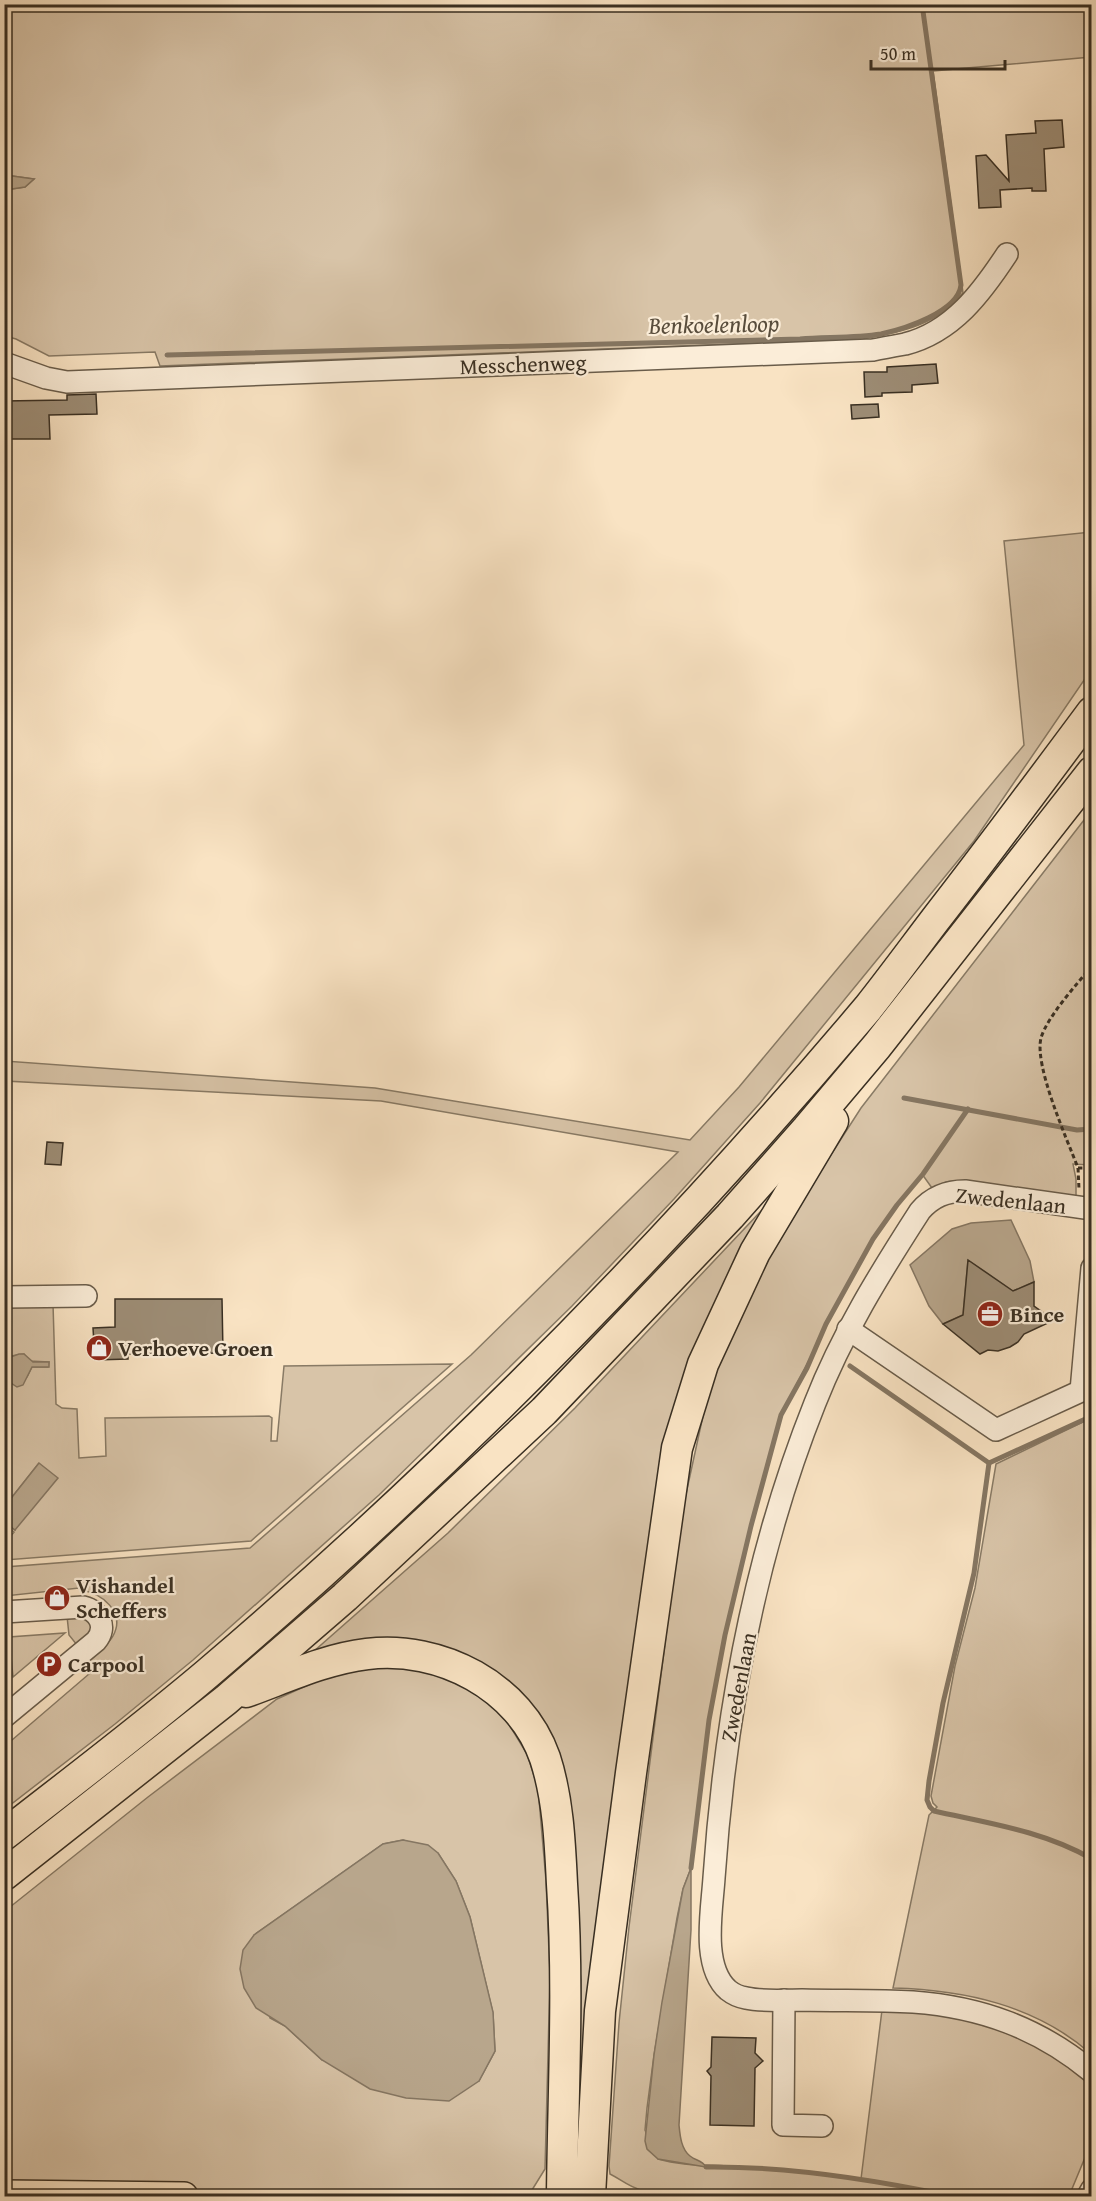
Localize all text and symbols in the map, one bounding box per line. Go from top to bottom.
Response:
scale bar [871,33,1004,71]
text: 50 m [880,40,916,67]
water label: Benkoelenloop [647,305,780,343]
street label: Messchenweg [459,346,587,382]
street label: Zwedenlaan [954,1178,1068,1222]
place label: Bince [1010,1298,1065,1330]
office icon: Bince [975,1299,1005,1329]
place label: Verhoeve Groen [118,1332,273,1364]
shop icon: Verhoeve Groen [84,1333,114,1363]
place label: Vishandel Scheffers [76,1569,175,1626]
shop icon: Vishandel Scheffers [42,1583,72,1613]
street label: Zwedenlaan [712,1629,764,1744]
place label: Carpool [68,1648,145,1680]
parking icon: Carpool [34,1649,64,1679]

